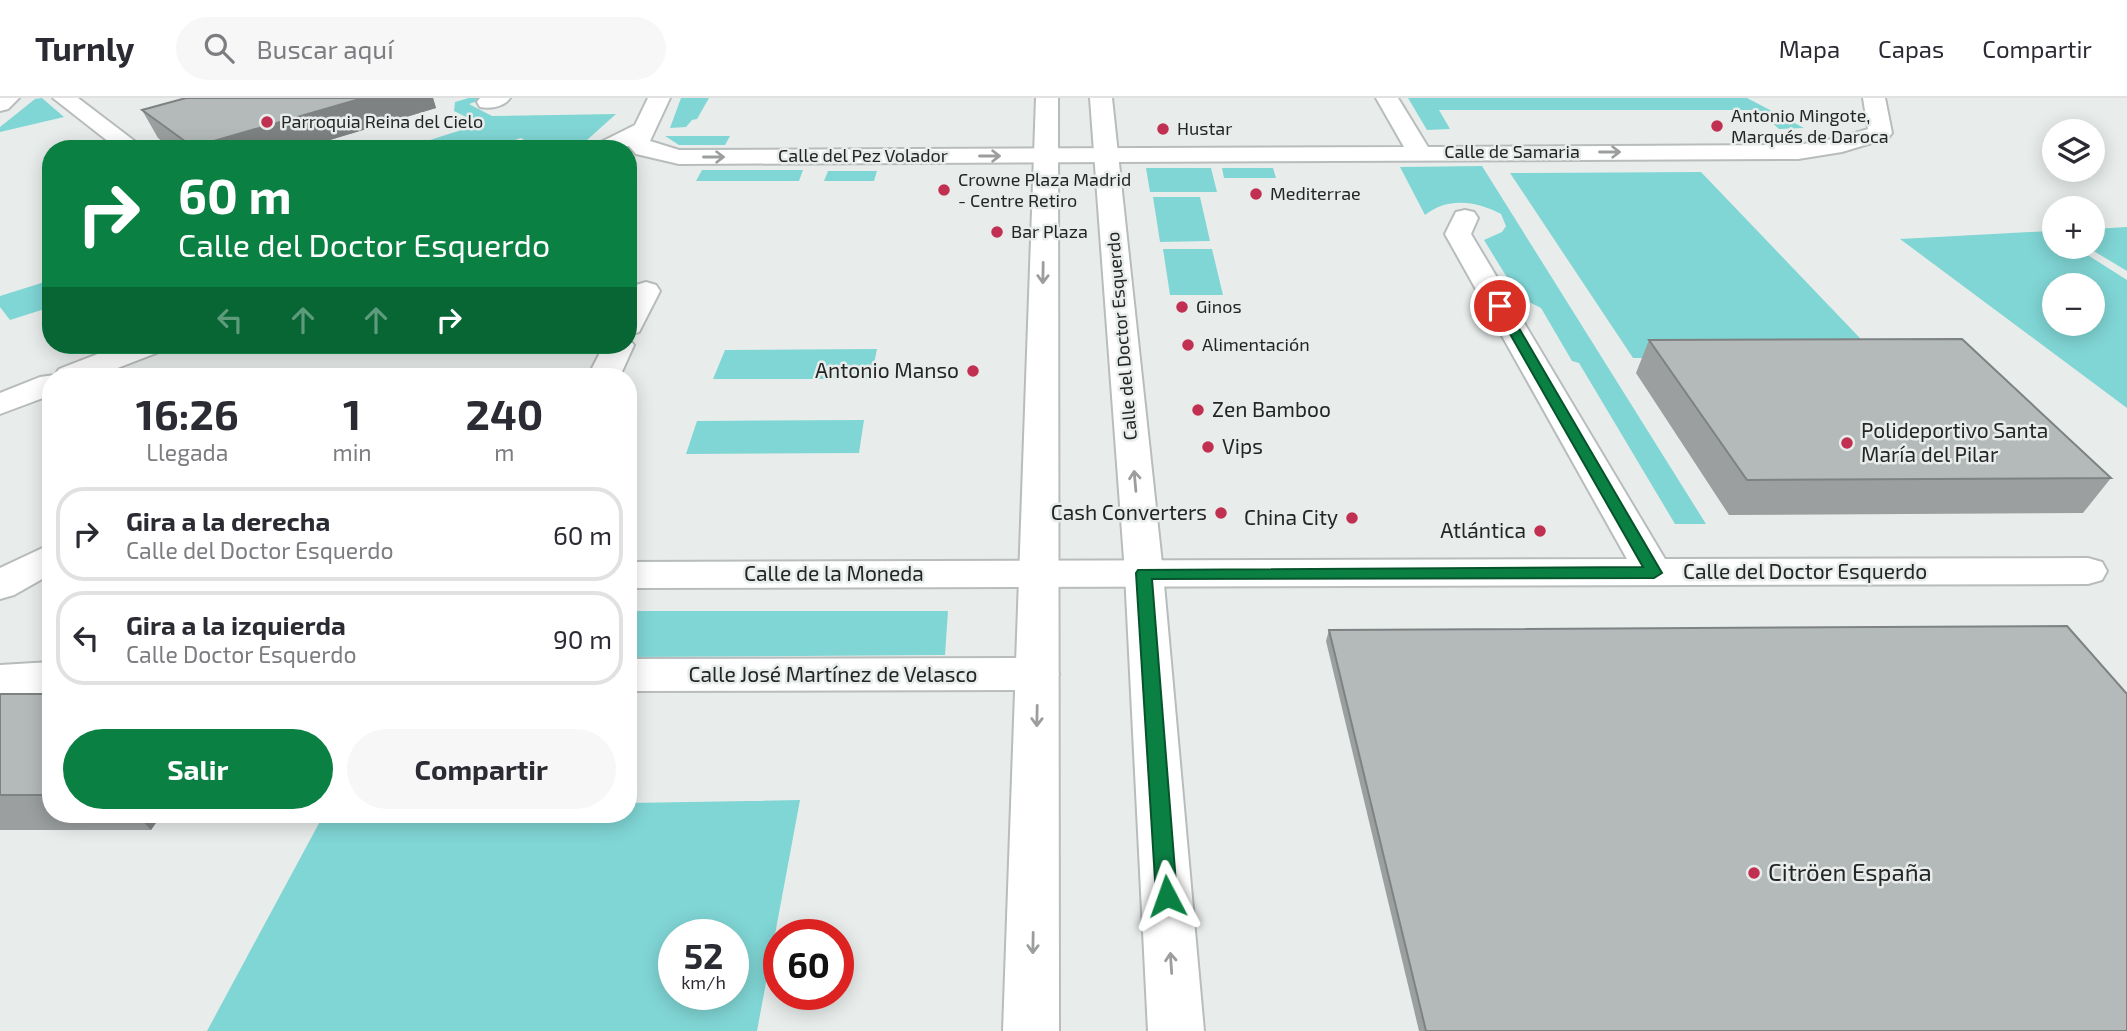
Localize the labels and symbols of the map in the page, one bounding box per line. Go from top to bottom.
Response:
place label: Antonio Mingote, Marqués de Daroca [1731,104,1889,147]
place label: Parroquia Reina del Cielo [281,110,483,132]
marker: Parroquia Reina del Cielo [259,114,275,130]
place label: Hustar [1177,117,1232,139]
marker: Antonio Mingote, Marqués de Daroca [1709,118,1725,134]
marker: Hustar [1155,121,1171,137]
street label: Calle de Samaria [1444,140,1580,162]
street label: Calle del Pez Volador [778,144,948,166]
one-way arrow [1598,145,1621,159]
one-way arrow [978,149,1001,163]
one-way arrow [702,150,725,164]
place label: Crowne Plaza Madrid - Centre Retiro [958,168,1131,211]
marker: Crowne Plaza Madrid - Centre Retiro [936,182,952,198]
place label: Mediterrae [1270,182,1361,204]
marker: Mediterrae [1248,186,1264,202]
place label: Bar Plaza [1011,220,1088,242]
marker: Bar Plaza [989,224,1005,240]
street label: Calle del Doctor Esquerdo [1101,231,1141,441]
one-way arrow [1037,261,1050,284]
pin [1470,276,1530,336]
place label: Ginos [1196,295,1242,317]
marker: Ginos [1174,299,1190,315]
place label: Alimentación [1202,333,1310,355]
marker: Alimentación [1180,337,1196,353]
place label: Antonio Manso [815,357,959,382]
marker: Antonio Manso [965,363,981,379]
place label: Zen Bamboo [1212,396,1331,421]
marker: Zen Bamboo [1190,402,1206,418]
place label: Polideportivo Santa María del Pilar [1861,417,2048,466]
place label: Vips [1222,433,1263,458]
marker: Polideportivo Santa María del Pilar [1839,435,1855,451]
marker: Vips [1200,439,1216,455]
one-way arrow [1128,470,1141,493]
place label: Cash Converters [1051,499,1207,524]
place label: China City [1244,504,1338,529]
marker: Cash Converters [1213,505,1229,521]
marker: China City [1344,510,1360,526]
place label: Atlántica [1440,517,1526,542]
marker: Atlántica [1532,523,1548,539]
street label: Calle del Doctor Esquerdo [1683,558,1927,583]
street label: Calle de la Moneda [744,560,924,585]
street label: Calle José Martínez de Velasco [689,661,977,686]
one-way arrow [1030,704,1044,727]
place label: Citröen España [1768,857,1932,886]
position arrow [1130,859,1204,933]
marker: Citröen España [1746,865,1762,881]
speed limit sign: 60 [763,919,854,1010]
one-way arrow [1026,931,1040,954]
one-way arrow [1164,952,1177,975]

